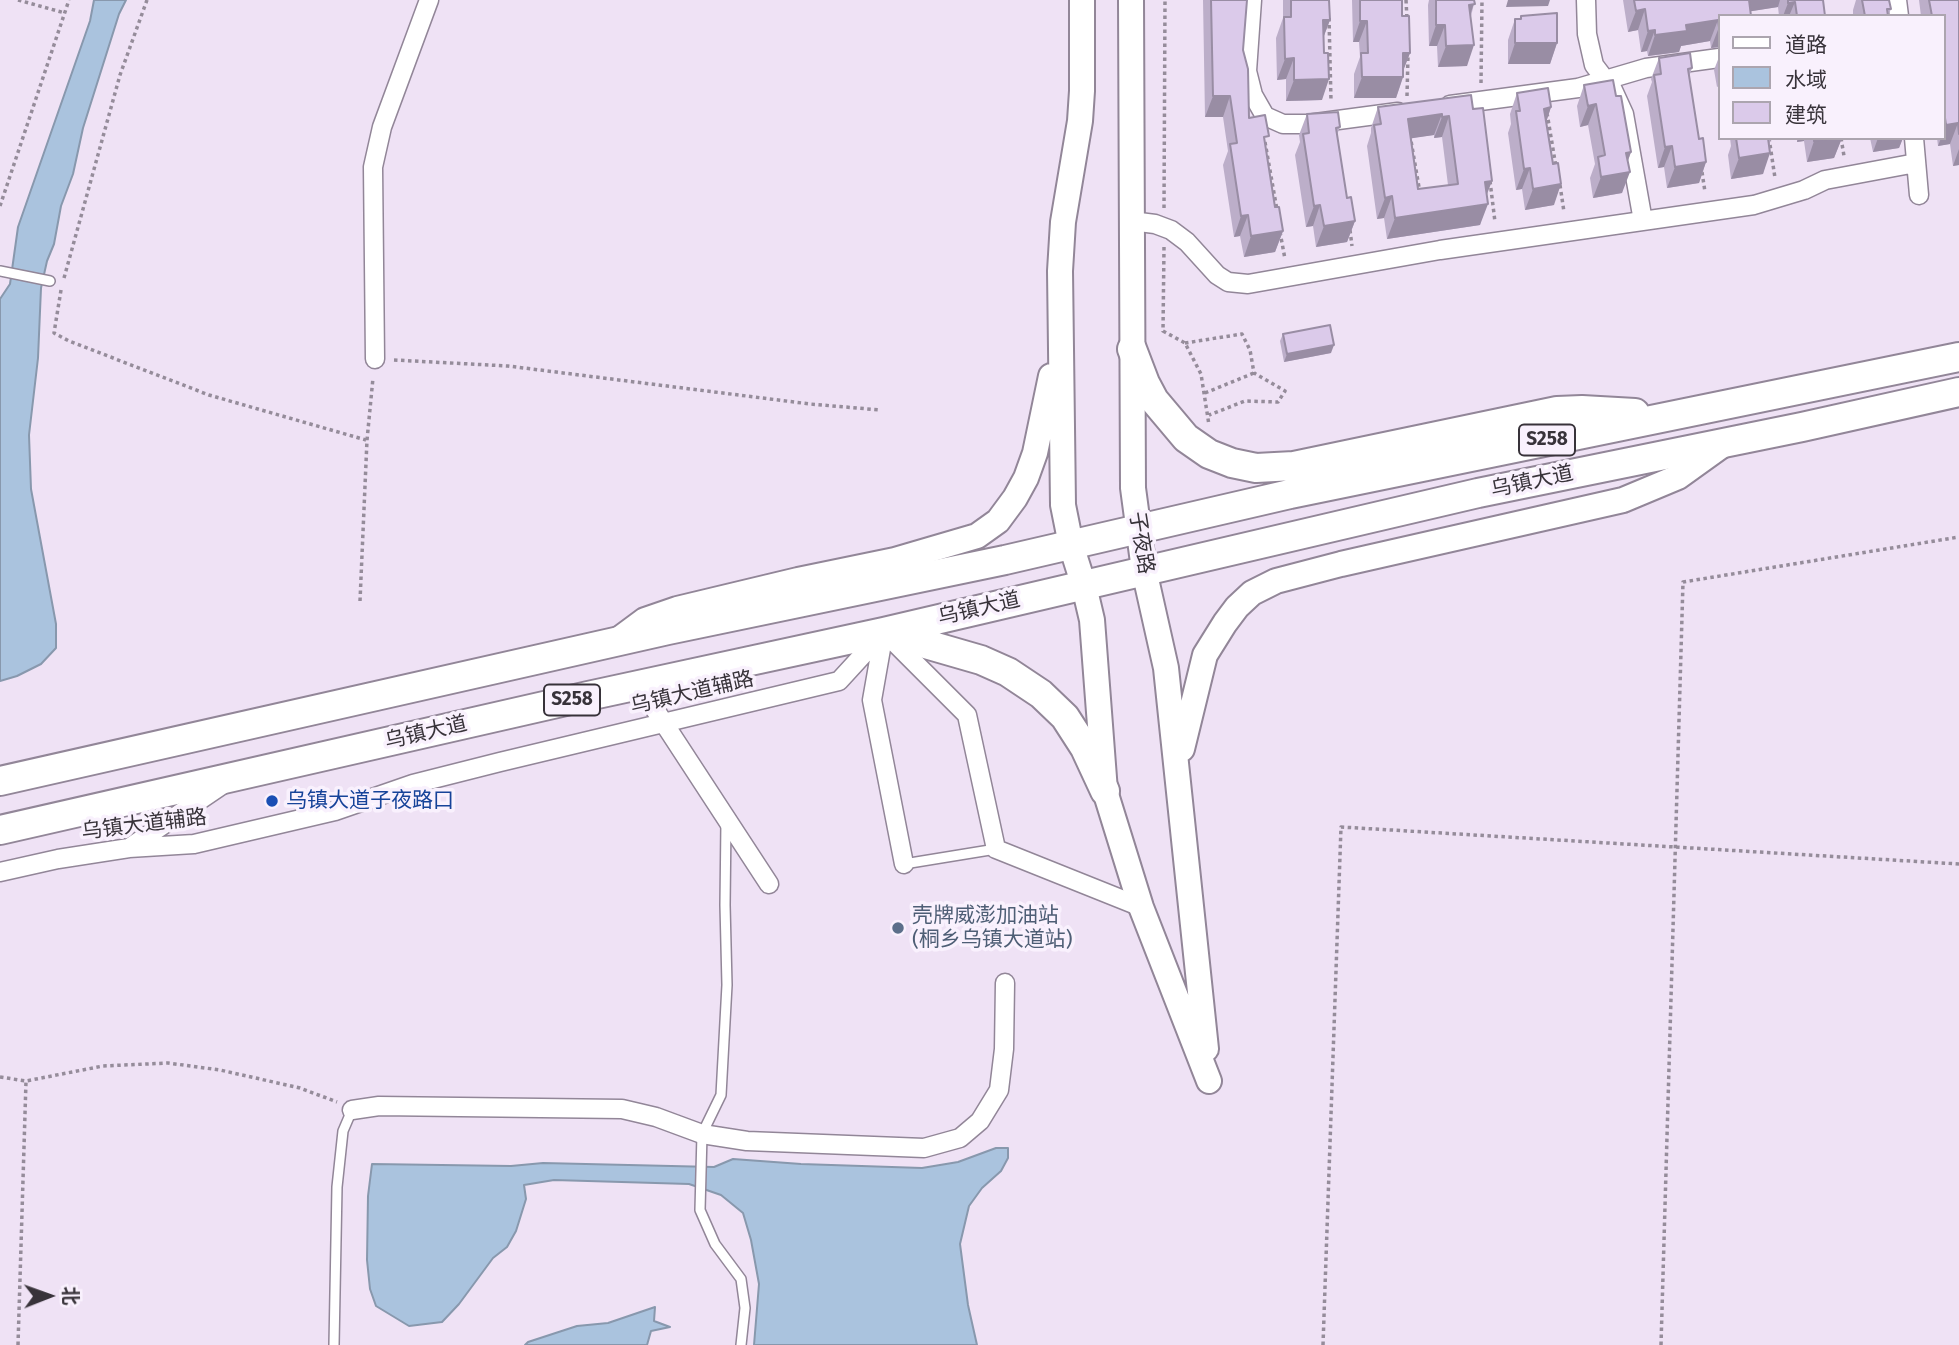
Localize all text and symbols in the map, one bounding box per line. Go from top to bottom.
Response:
legend [1717,14,1945,140]
text: 道路 [1785,32,1827,58]
text: 水域 [1785,67,1827,93]
text: 建筑 [1785,102,1827,128]
road number: S258 [1519,424,1575,456]
street label: 乌镇大道 [1488,461,1576,503]
street label: 子夜路 [1124,510,1158,576]
street label: 乌镇大道 [935,587,1023,631]
street label: 乌镇大道辅路 [628,667,756,719]
road number: S258 [544,684,600,716]
street label: 乌镇大道 [382,711,470,755]
place label: 乌镇大道子夜路口 [286,788,454,814]
marker: 乌镇大道子夜路口 [264,793,280,809]
street label: 乌镇大道辅路 [80,805,208,845]
place label: 壳牌威澎加油站 (桐乡乌镇大道站) [912,903,1073,953]
marker: 壳牌威澎加油站 (桐乡乌镇大道站) [890,920,906,936]
north arrow [14,1261,84,1331]
text: 北 [59,1286,82,1305]

